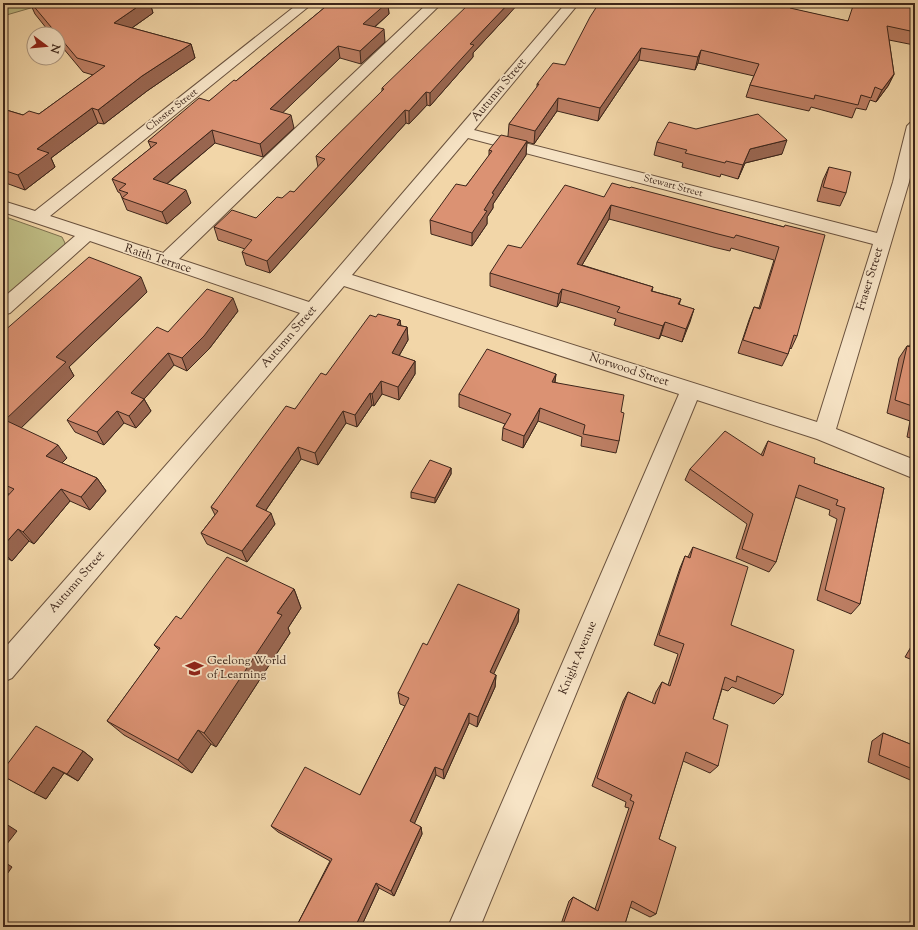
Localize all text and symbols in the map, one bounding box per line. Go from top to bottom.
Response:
north arrow [26,26,66,66]
text: N [46,41,64,55]
street label: Autumn Street [467,54,531,126]
street label: Chester Street [143,85,202,135]
street label: Stewart Street [642,171,705,201]
street label: Raith Terrace [122,240,194,278]
street label: Fraser Street [852,245,888,313]
street label: Autumn Street [257,302,321,372]
street label: Norwood Street [587,349,671,391]
street label: Autumn Street [45,547,109,617]
street label: Knight Avenue [554,618,602,698]
place label: Geelong World of Learning [207,652,287,684]
school or university icon: Geelong World of Learning [184,658,204,678]

